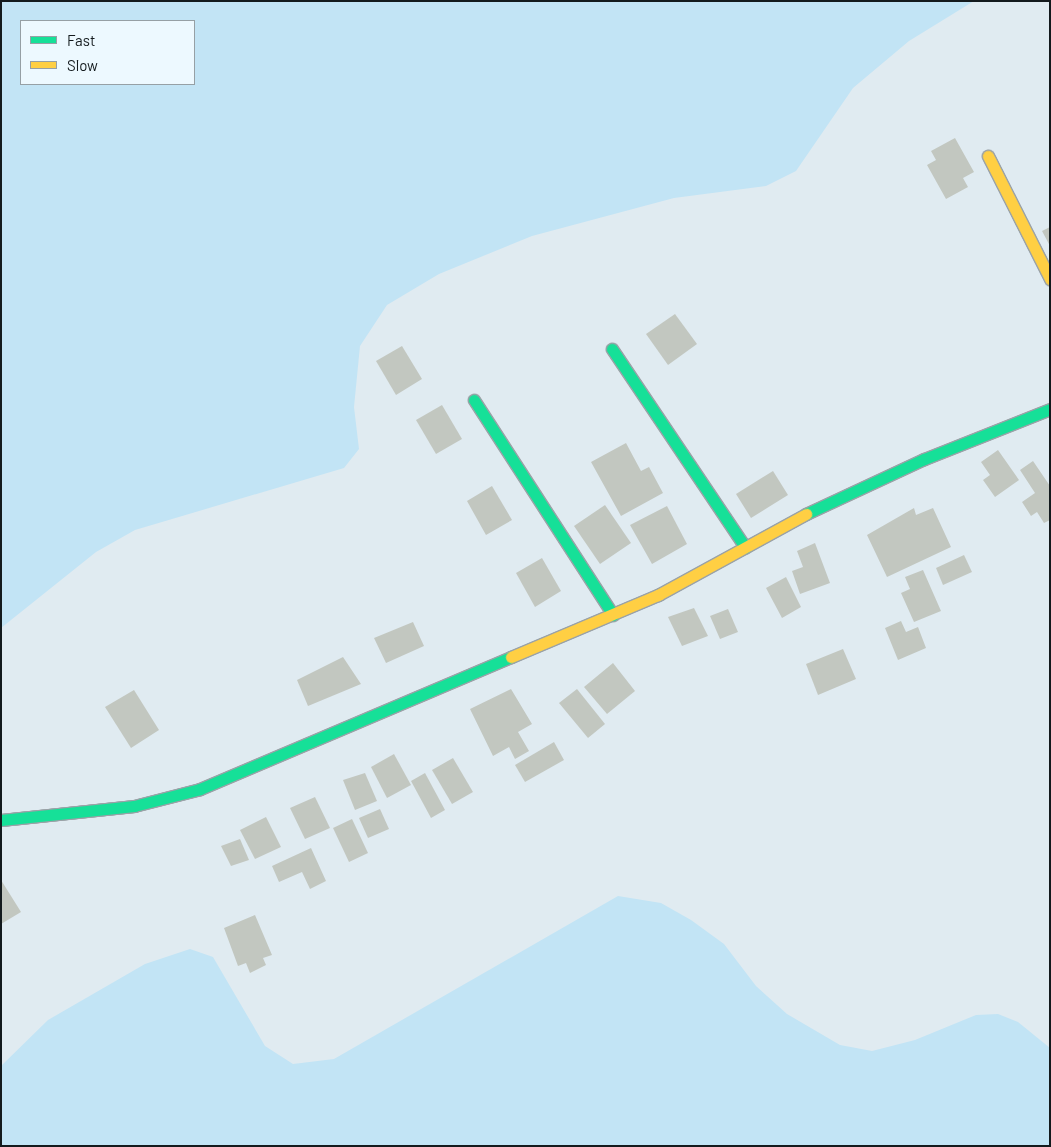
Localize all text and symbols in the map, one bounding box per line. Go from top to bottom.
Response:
legend [20,20,195,85]
text: Fast [67,31,95,49]
text: Slow [67,56,98,74]

